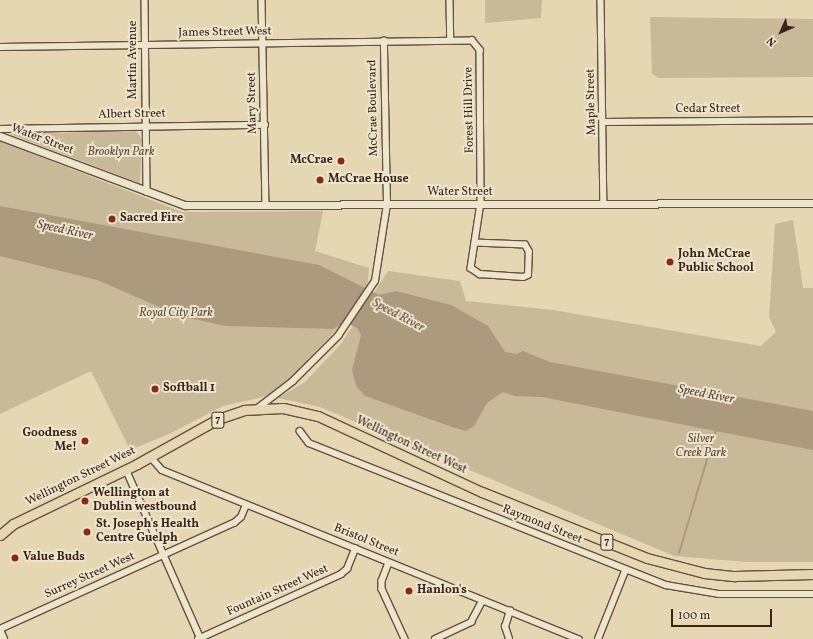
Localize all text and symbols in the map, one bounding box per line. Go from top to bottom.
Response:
north arrow [761,12,801,52]
street label: Martin Avenue [127,21,141,99]
street label: James Street West [178,25,272,41]
text: N [764,33,780,49]
street label: McCrae Boulevard [366,59,382,157]
street label: Forest Hill Drive [462,67,478,153]
street label: Maple Street [584,68,600,136]
street label: Mary Street [245,72,261,134]
street label: Cedar Street [675,103,741,117]
street label: Albert Street [98,107,166,123]
street label: Water Street [9,122,75,158]
park label: Brooklyn Park [87,146,155,160]
place label: McCrae [290,154,333,168]
marker: McCrae [336,156,346,166]
place label: McCrae House [328,173,409,187]
marker: McCrae House [315,175,325,185]
street label: Water Street [427,186,493,200]
place label: Sacred Fire [120,212,183,226]
marker: Sacred Fire [107,214,117,224]
water label: Speed River [35,217,95,245]
place label: John McCrae Public School [678,248,754,276]
marker: John McCrae Public School [665,257,675,267]
water label: Speed River [369,296,427,336]
park label: Royal City Park [139,307,213,321]
place label: Softball 1 [163,382,215,396]
water label: Speed River [676,382,736,408]
marker: Softball 1 [150,384,160,394]
road number: 7 [211,411,225,429]
street label: Wellington Street West [353,414,469,478]
place label: Goodness Me! [22,427,77,455]
park label: Silver Creek Park [676,433,726,461]
marker: Goodness Me! [80,436,90,446]
street label: Wellington Street West [24,444,138,510]
place label: Wellington at Dublin westbound [93,487,197,515]
marker: Wellington at Dublin westbound [80,496,90,506]
street label: Raymond Street [500,502,584,548]
place label: St. Joseph's Health Centre Guelph [96,518,199,546]
street label: Bristol Street [331,521,401,561]
marker: St. Joseph's Health Centre Guelph [81,526,93,538]
road number: 7 [600,533,614,551]
street label: Surrey Street West [42,550,138,602]
place label: Value Buds [23,551,85,565]
marker: Value Buds [10,553,20,563]
street label: Fountain Street West [225,562,331,620]
place label: Hanlon's [417,584,467,598]
marker: Hanlon's [404,586,414,596]
scale bar [673,601,774,627]
text: 100 m [678,608,710,624]

